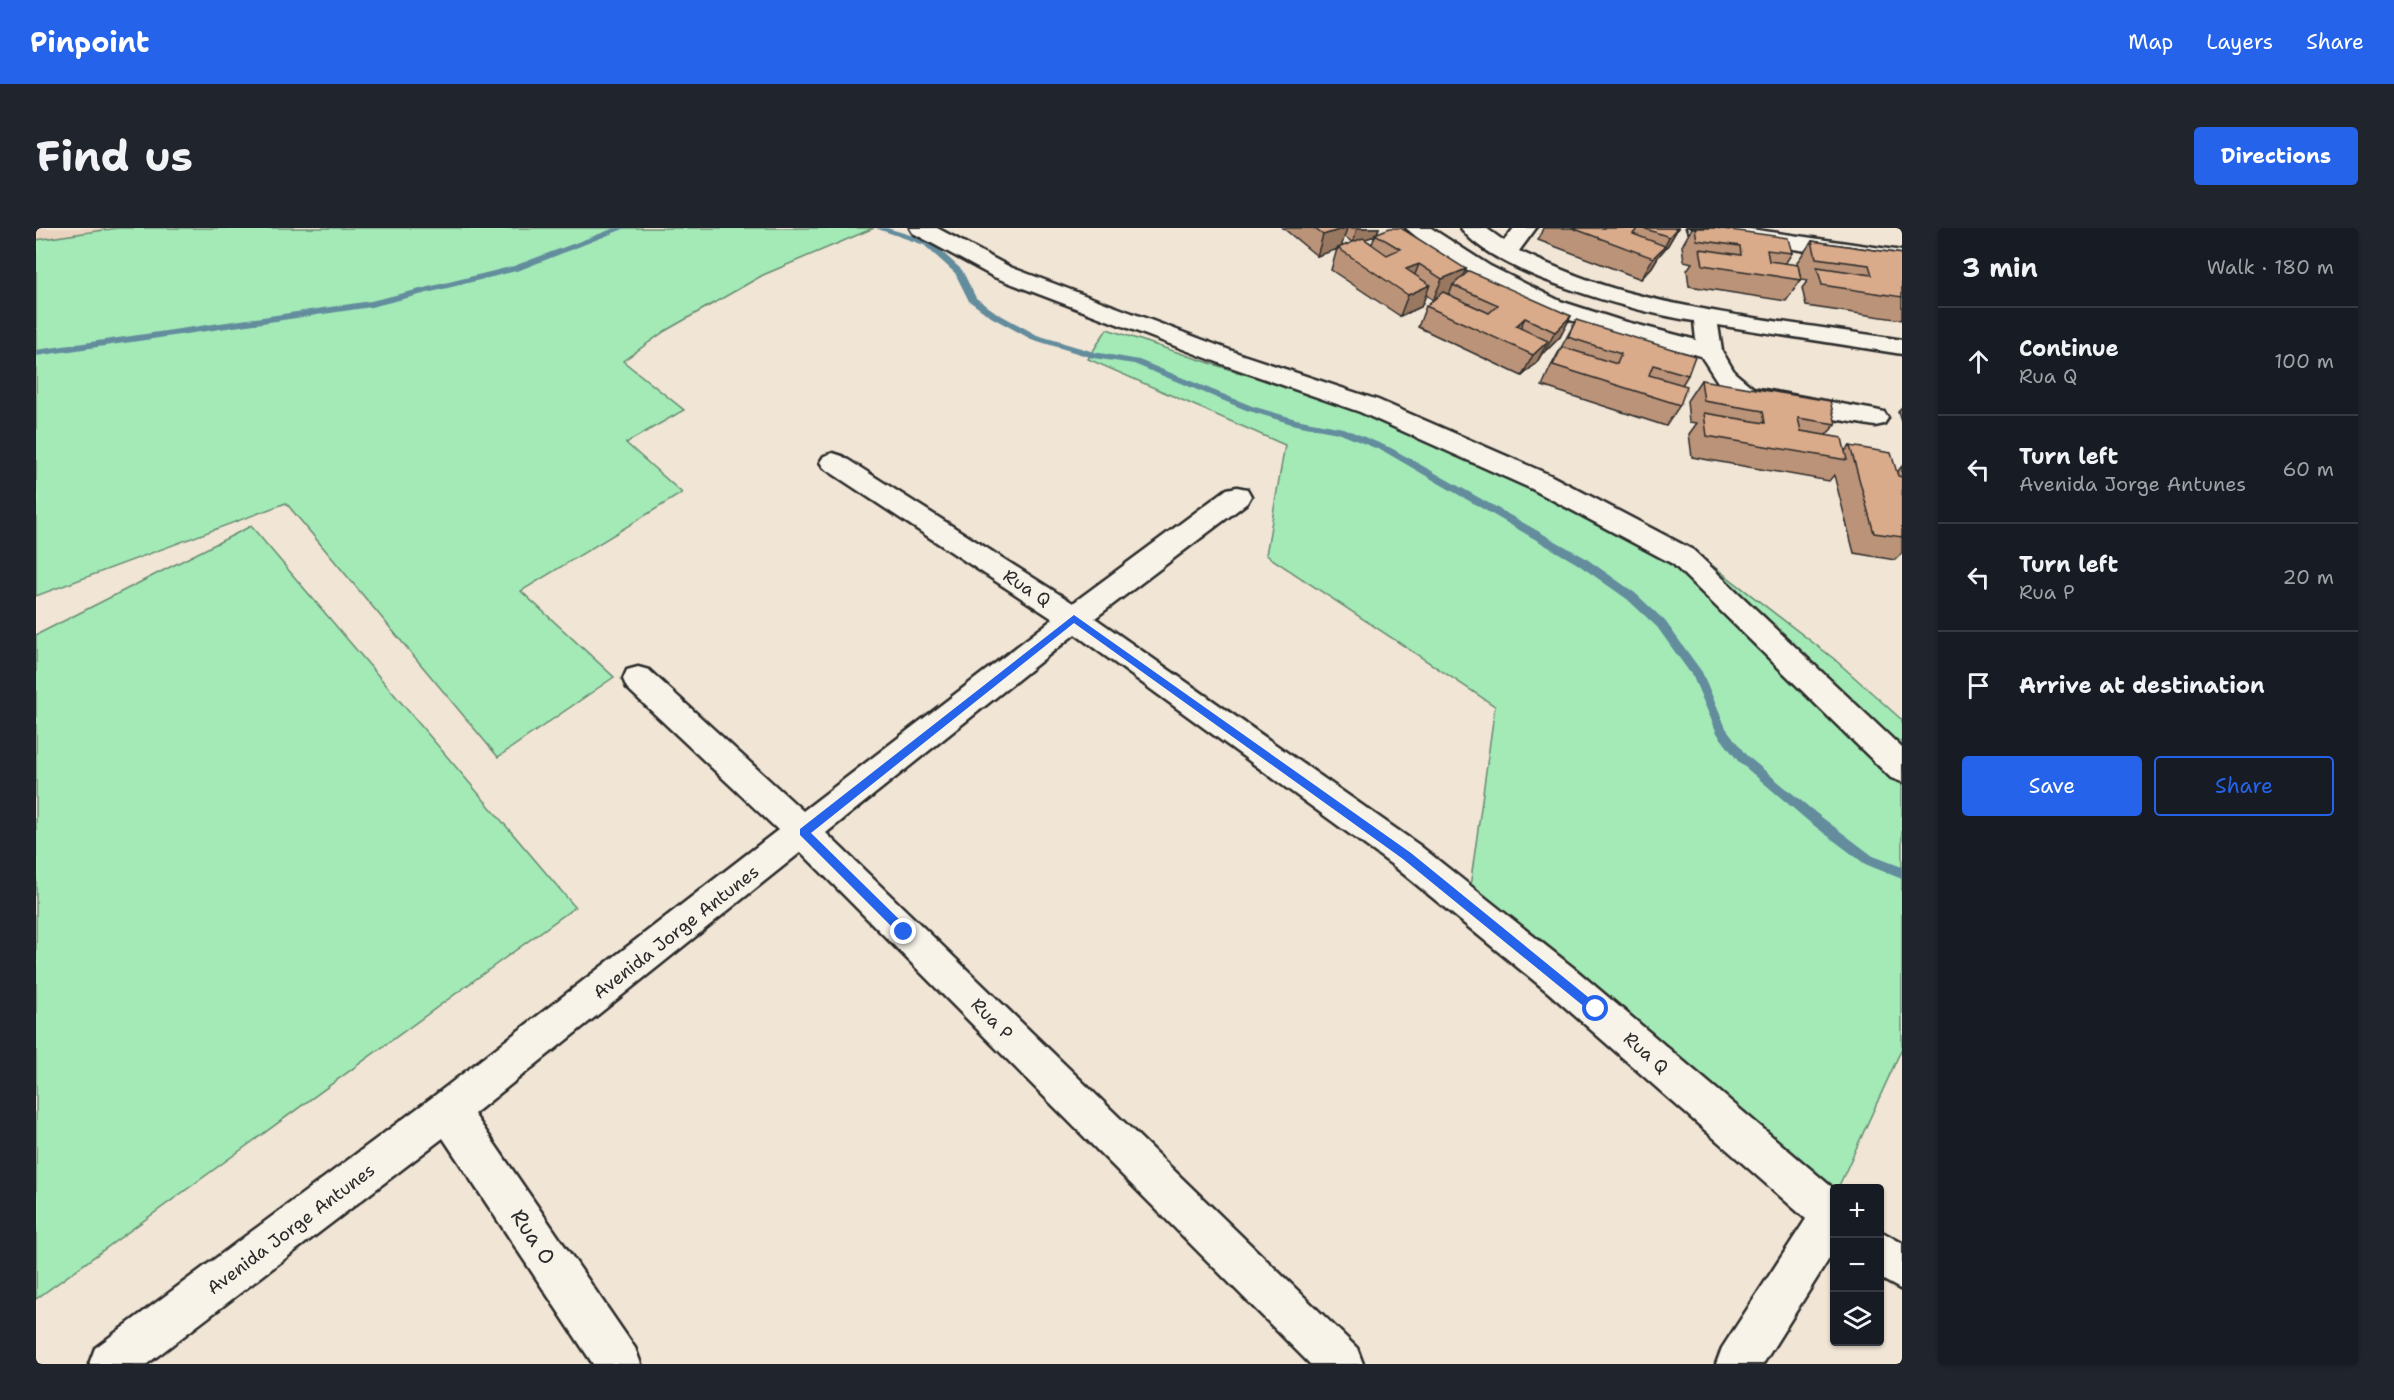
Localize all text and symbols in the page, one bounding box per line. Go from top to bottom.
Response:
text: Pinpoint [30,23,149,61]
text: Map [2128,28,2173,56]
text: Layers [2206,28,2273,56]
text: Share [2306,28,2364,56]
button: Directions [2194,127,2358,185]
text: Find us [36,128,193,184]
text: 3 min [1962,250,2038,285]
text: Walk · 180 m [2207,254,2334,280]
text: Continue [2019,334,2119,363]
icon: ahead [1962,345,1995,378]
text: 100 m [2274,348,2334,374]
text: Rua Q [2019,363,2077,389]
text: Turn left [2019,442,2118,471]
icon: left [1962,453,1995,486]
text: 60 m [2282,456,2334,482]
text: Avenida Jorge Antunes [2019,471,2246,497]
text: Turn left [2019,550,2118,579]
icon: left [1962,561,1995,594]
street label: Rua Q [998,564,1056,612]
text: 20 m [2283,564,2334,590]
text: Rua P [2019,579,2075,605]
icon: arrive [1962,669,1995,702]
text: Arrive at destination [2019,671,2265,700]
button: Save [1962,756,2142,816]
button: Share [2154,756,2334,816]
street label: Avenida Jorge Antunes [588,860,764,1004]
route end [890,918,916,944]
street label: Rua P [966,993,1018,1045]
route start [1582,995,1608,1021]
street label: Rua Q [1618,1027,1674,1079]
street label: Avenida Jorge Antunes [202,1158,380,1300]
map controls [1830,1184,1884,1346]
button: + [1830,1184,1884,1238]
street label: Rua O [504,1204,562,1270]
button: − [1830,1238,1884,1292]
button: layers [1830,1292,1884,1346]

